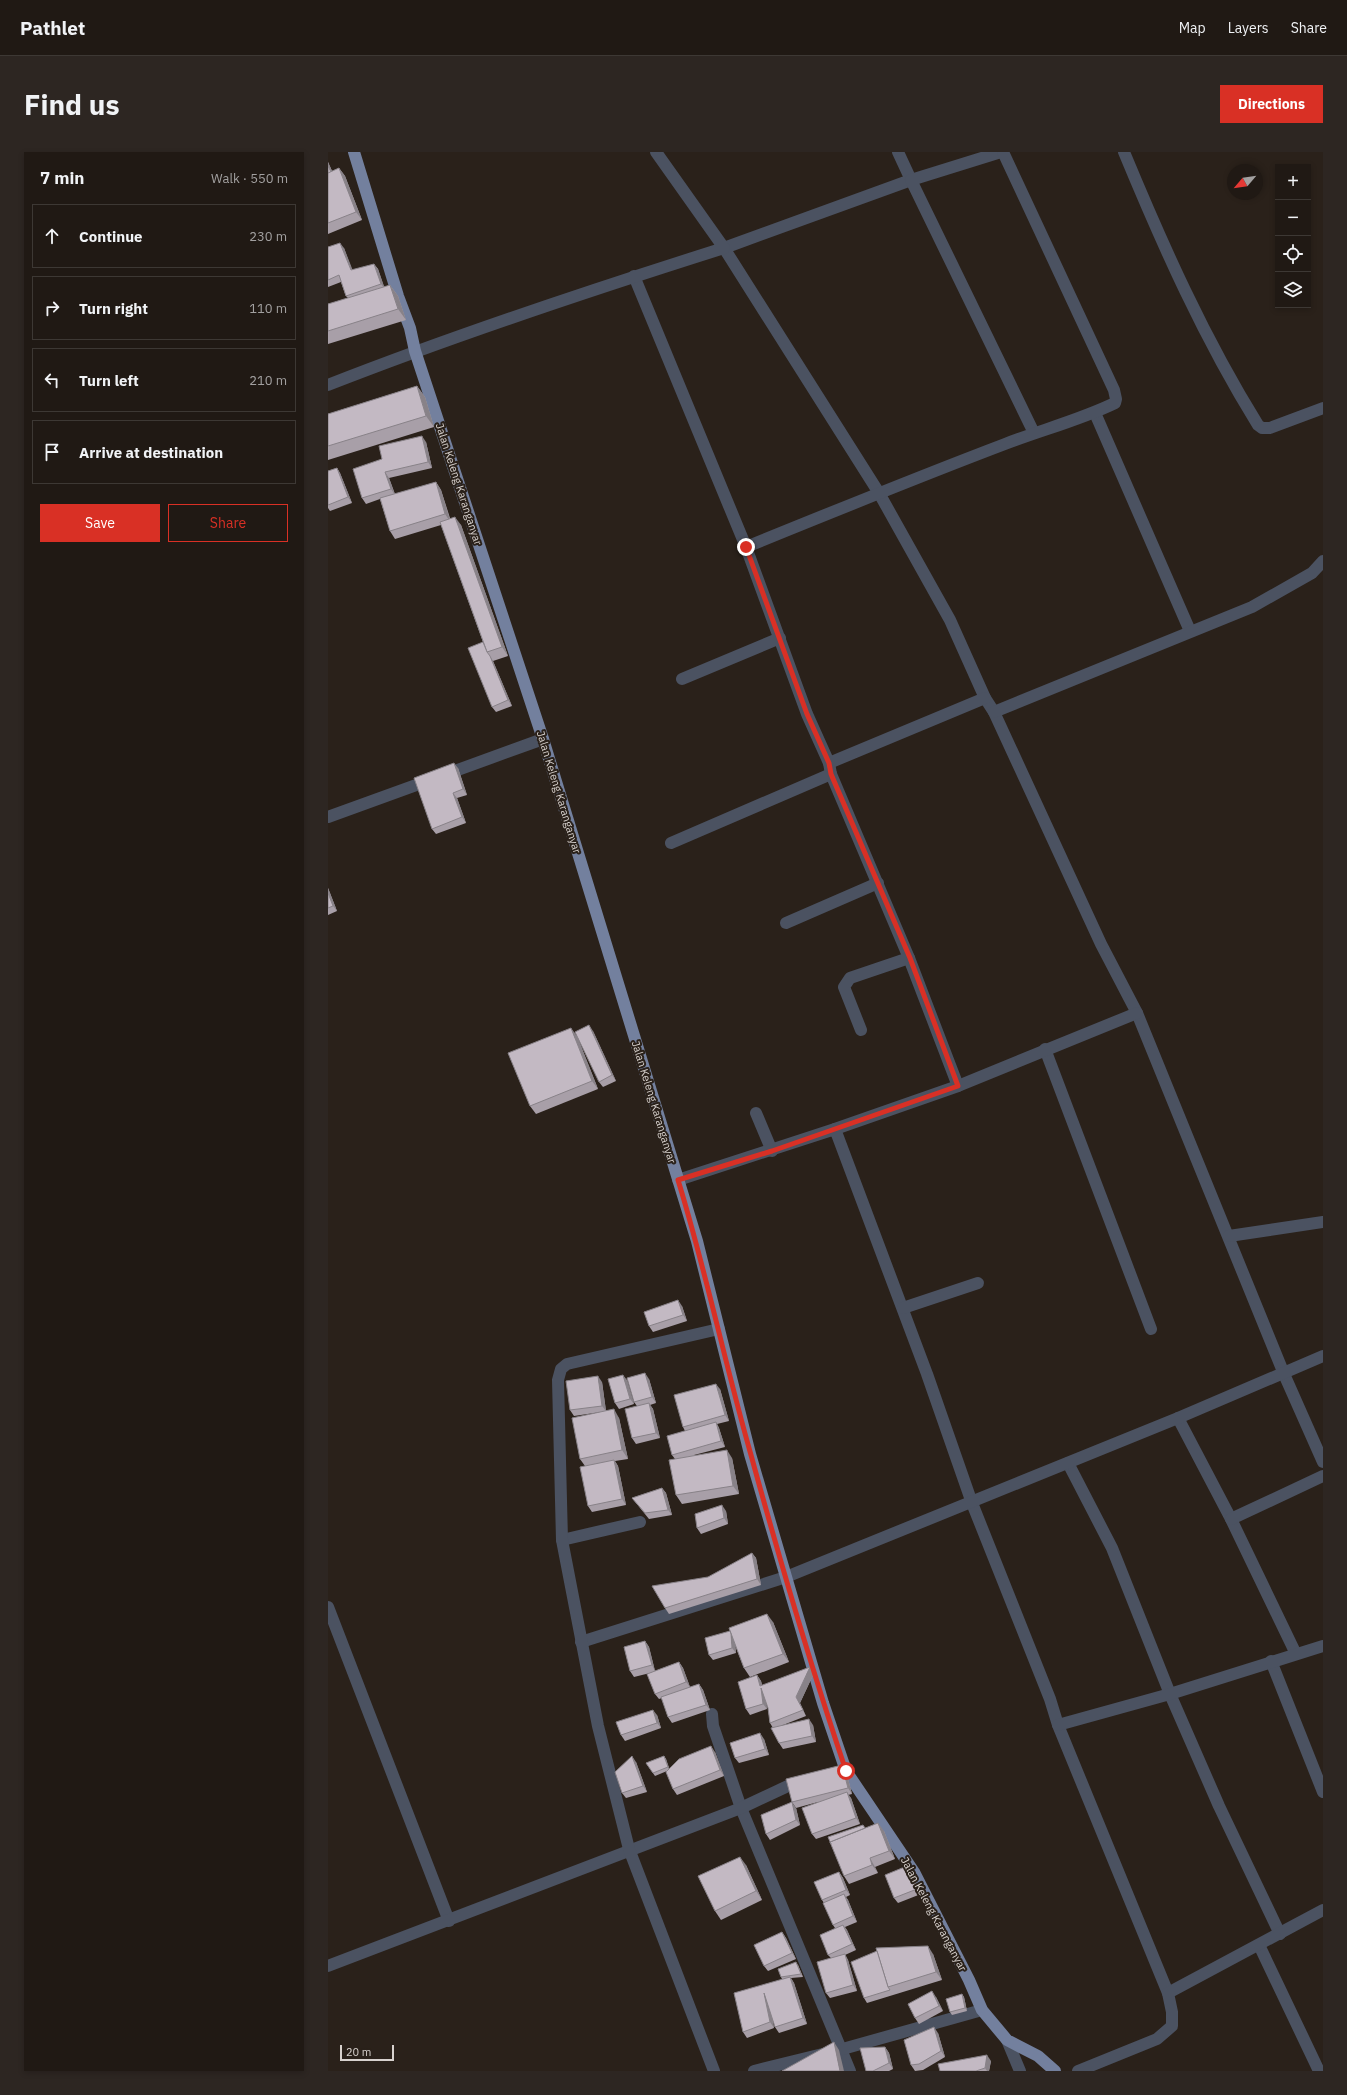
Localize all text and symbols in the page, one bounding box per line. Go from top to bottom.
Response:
text: Pathlet [20,16,85,40]
text: Map [1179,19,1206,37]
text: Layers [1228,19,1269,37]
text: Share [1291,19,1327,37]
button: Directions [1220,85,1323,123]
text: Find us [24,86,120,123]
north arrow [1227,164,1263,200]
map controls [1275,164,1311,308]
button: + [1275,164,1311,200]
text: 7 min [40,167,84,189]
text: Walk · 550 m [211,170,288,187]
button: − [1275,200,1311,236]
icon: ahead [41,225,63,247]
text: Continue [79,227,143,246]
text: 230 m [249,228,287,245]
button: locate [1275,236,1311,272]
button: layers [1275,272,1311,308]
icon: right [41,297,63,319]
text: Turn right [79,299,148,318]
text: 110 m [249,300,287,317]
icon: left [41,369,63,391]
text: Turn left [79,371,139,390]
text: 210 m [249,372,287,389]
street label: Jalan Keleng Karanganyar [433,421,485,547]
icon: arrive [41,441,63,463]
text: Arrive at destination [79,443,223,462]
button: Save [40,504,160,542]
button: Share [168,504,288,542]
route end [737,538,755,556]
street label: Jalan Keleng Karanganyar [534,729,584,855]
street label: Jalan Keleng Karanganyar [629,1039,679,1165]
route start [837,1762,855,1780]
street label: Jalan Keleng Karanganyar [898,1854,970,1974]
scale bar [340,2043,394,2062]
text: 20 m [346,2045,371,2059]

